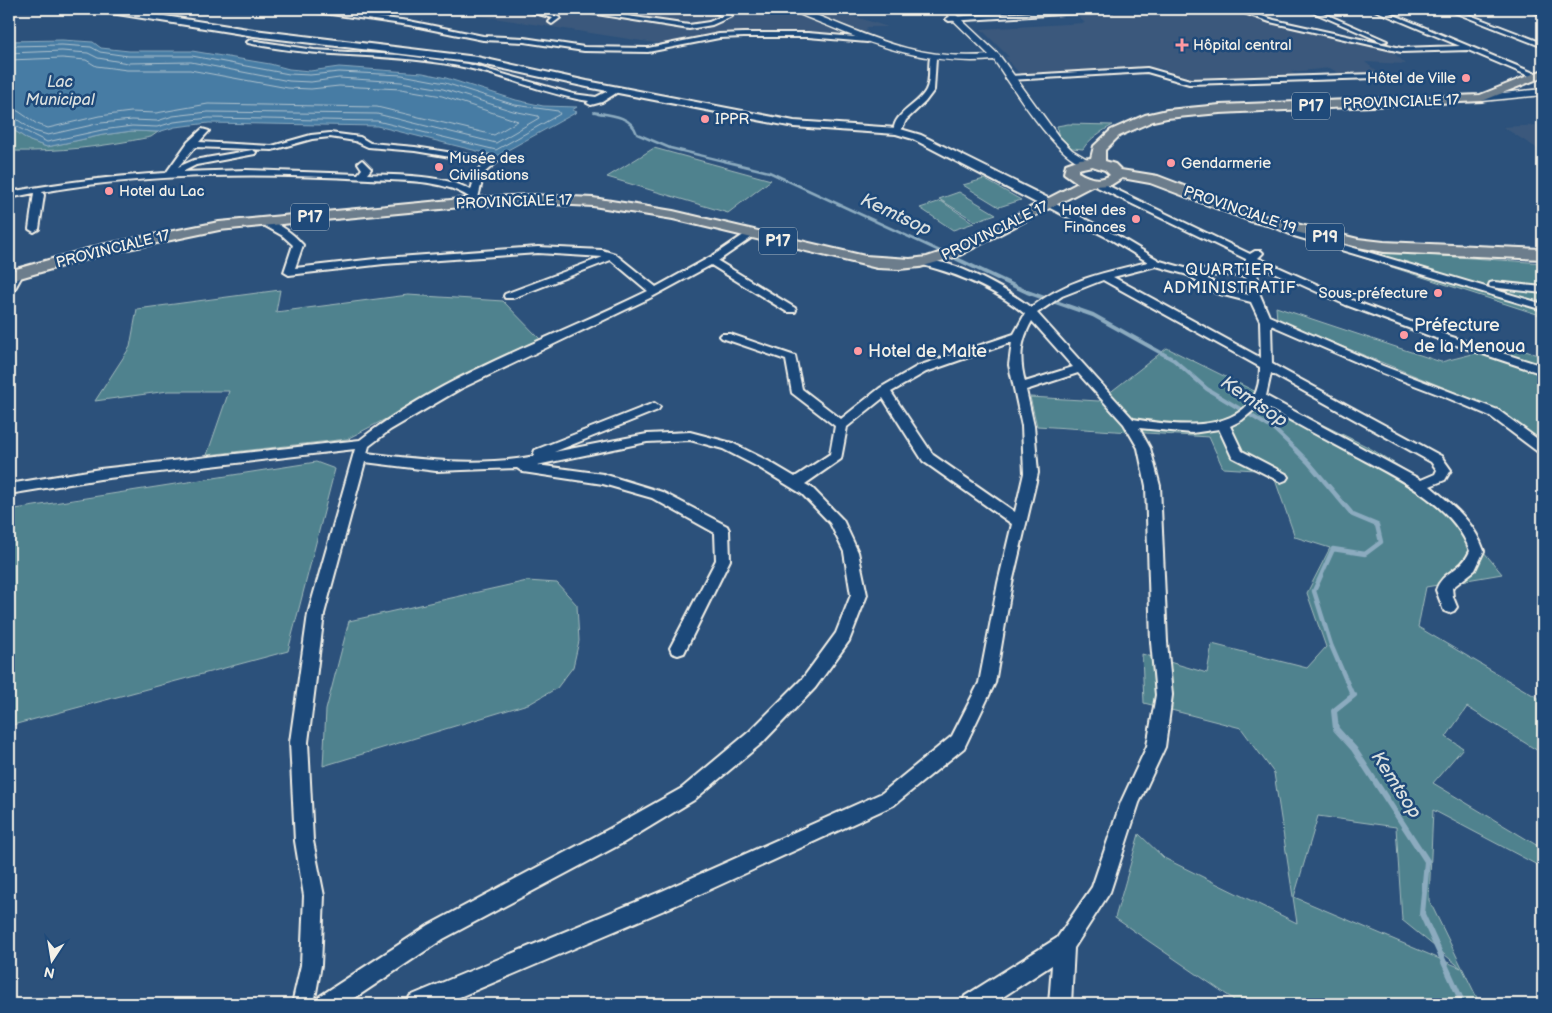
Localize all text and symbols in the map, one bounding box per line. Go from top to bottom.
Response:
place label: Hôpital central [1193,36,1292,55]
marker: Hôpital central [1175,38,1189,52]
place label: Hôtel de Ville [1367,69,1456,88]
marker: Hôtel de Ville [1460,72,1472,84]
water label: Lac Municipal [25,73,96,110]
street label: PROVINCIALE 17 [1342,90,1460,114]
road number: P17 [1292,92,1330,120]
place label: IPPR [715,110,750,129]
marker: IPPR [699,113,711,125]
place label: Musée des Civilisations [449,149,529,185]
place label: Gendarmerie [1181,154,1271,173]
marker: Gendarmerie [1165,157,1177,169]
marker: Musée des Civilisations [433,161,445,173]
place label: Hotel du Lac [119,182,204,201]
street label: PROVINCIALE 19 [1181,182,1299,238]
marker: Hotel du Lac [103,185,115,197]
water label: Kemtsop [857,189,935,241]
street label: PROVINCIALE 17 [455,190,573,214]
street label: PROVINCIALE 17 [938,197,1052,265]
place label: Hotel des Finances [1061,201,1127,237]
road number: P17 [291,203,329,230]
marker: Hotel des Finances [1130,213,1142,225]
road number: P19 [1306,223,1344,250]
street label: PROVINCIALE 17 [54,226,172,272]
road number: P17 [759,228,797,255]
district label: QUARTIER ADMINISTRATIF [1164,261,1296,298]
place label: Sous-préfecture [1319,284,1428,303]
marker: Sous-préfecture [1432,287,1444,299]
place label: Préfecture de la Menoua [1414,315,1525,357]
marker: Préfecture de la Menoua [1398,329,1410,341]
place label: Hotel de Malte [868,341,987,362]
marker: Hotel de Malte [852,345,864,357]
water label: Kemtsop [1216,371,1292,433]
water label: Kemtsop [1366,747,1426,823]
north arrow [28,936,78,986]
text: N [42,963,56,982]

